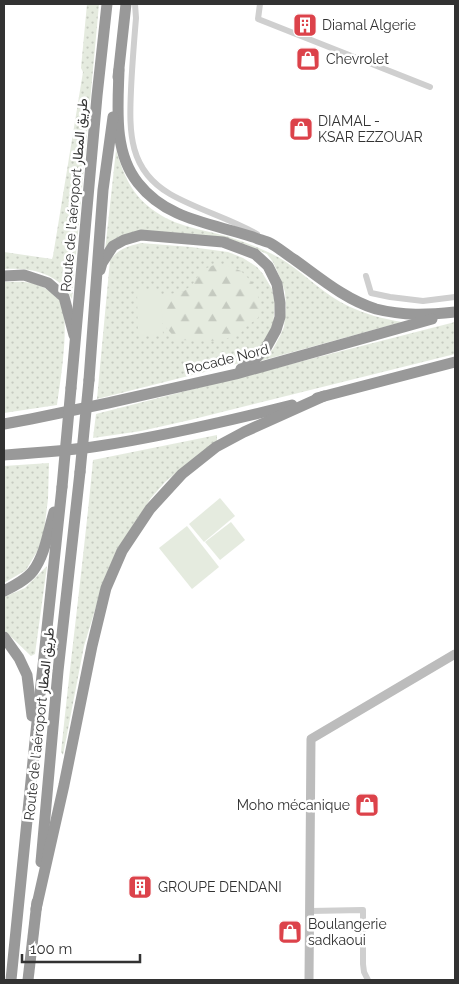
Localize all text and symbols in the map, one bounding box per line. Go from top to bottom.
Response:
building icon: Diamal Algerie [292,12,318,38]
place label: Diamal Algerie [322,17,416,33]
shop icon: Chevrolet [295,46,321,72]
place label: Chevrolet [326,51,389,67]
street label: Route de l'aéroport طريق المطار [58,98,91,293]
place label: DIAMAL - KSAR EZZOUAR [318,113,423,145]
shop icon: DIAMAL - KSAR EZZOUAR [288,116,314,142]
street label: Rocade Nord [184,341,270,377]
street label: Route de l'aéroport طريق المطار [21,627,58,822]
shop icon: Moho mécanique [354,792,380,818]
place label: Moho mécanique [237,797,350,813]
building icon: GROUPE DENDANI [127,874,153,900]
place label: GROUPE DENDANI [158,879,282,895]
place label: Boulangerie sadkaoui [308,916,387,948]
shop icon: Boulangerie sadkaoui [277,919,303,945]
scale bar [22,932,140,964]
text: 100 m [30,940,72,958]

